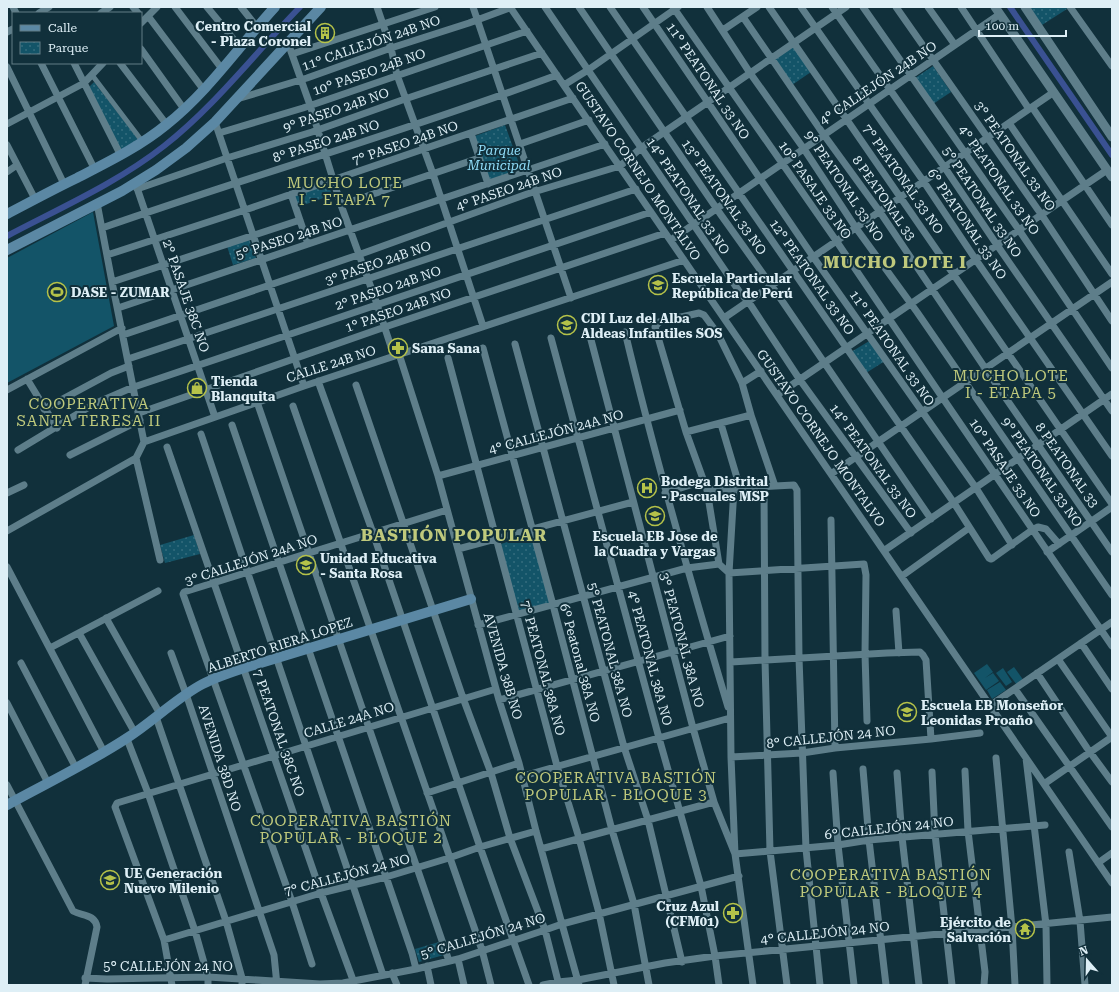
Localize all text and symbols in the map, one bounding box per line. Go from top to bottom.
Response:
street label: 11° CALLEJÓN 24B NO [299,11,442,74]
legend [12,12,142,64]
scale bar [979,12,1066,38]
place label: Centro Comercial - Plaza Coronel [195,19,312,49]
text: 100 m [985,19,1019,33]
street label: 11° PEATONAL 33 NO [663,20,753,142]
text: Calle [48,21,78,35]
building icon: Centro Comercial - Plaza Coronel [314,22,336,44]
street label: 4° CALLEJÓN 24B NO [816,37,940,128]
text: Parque [48,41,89,55]
street label: 10° PASEO 24B NO [311,46,427,98]
street label: GUSTAVO CORNEJO MONTALVO [572,79,704,263]
street label: 9° PASEO 24B NO [281,85,391,135]
street label: 3° PEATONAL 33 NO [972,98,1058,214]
street label: 8° PASEO 24B NO [271,117,381,165]
street label: 7° PASEO 24B NO [350,118,460,168]
street label: 7° PEATONAL 33 NO [860,121,946,237]
street label: 4° PEATONAL 33 NO [956,122,1042,238]
street label: 9° PEATONAL 33 NO [801,128,887,244]
street label: 14° PEATONAL 33 NO [643,135,733,257]
street label: 13° PEATONAL 33 NO [678,136,770,258]
street label: 10° PASAJE 33 NO [776,138,854,242]
park label: Parque Municipal [467,143,531,173]
street label: 5° PEATONAL 33 NO [939,144,1025,260]
street label: 8 PEATONAL 33 [849,153,919,243]
street label: 4° PASEO 24B NO [454,164,564,214]
street label: 6° PEATONAL 33 NO [924,166,1010,282]
district label: MUCHO LOTE I - ETAPA 7 [287,174,403,209]
street label: 5° PASEO 24B NO [234,214,344,262]
street label: 12° PEATONAL 33 NO [766,216,858,338]
street label: 2° PASAJE 38C NO [160,238,212,354]
street label: 3° PASEO 24B NO [323,238,433,288]
district label: MUCHO LOTE I [823,252,967,272]
street label: 2° PASEO 24B NO [333,263,443,313]
place label: Escuela Particular República de Perú [672,271,793,301]
school or university icon: Escuela Particular República de Perú [647,274,669,296]
sports icon: DASE - ZUMAR [46,281,68,303]
place label: DASE - ZUMAR [71,285,170,300]
street label: 1° PASEO 24B NO [343,285,453,335]
street label: 11° PEATONAL 33 NO [846,287,938,409]
place label: CDI Luz del Alba Aldeas Infantiles SOS [581,311,722,341]
school or university icon: CDI Luz del Alba Aldeas Infantiles SOS [556,314,578,336]
pharmacy icon: Sana Sana [387,337,409,359]
place label: Sana Sana [412,341,480,356]
street label: CALLE 24B NO [284,342,378,386]
street label: GUSTAVO CORNEJO MONTALVO [754,347,888,529]
district label: MUCHO LOTE I - ETAPA 5 [953,367,1069,402]
place label: Tienda Blanquita [211,374,276,404]
shop icon: Tienda Blanquita [186,377,208,399]
district label: COOPERATIVA SANTA TERESA II [17,395,161,430]
street label: 14° PEATONAL 33 NO [827,401,919,521]
street label: 4° CALLEJÓN 24A NO [487,406,625,457]
street label: 9° PEATONAL 33 NO [999,414,1085,530]
street label: 10° PASAJE 33 NO [966,416,1044,520]
street label: 8 PEATONAL 33 [1032,420,1102,510]
place label: Bodega Distrital - Pascuales MSP [661,474,769,504]
hospital icon: Bodega Distrital - Pascuales MSP [636,477,658,499]
school or university icon: Escuela EB Jose de la Cuadra y Vargas [644,505,666,527]
district label: BASTIÓN POPULAR [361,524,547,545]
place label: Escuela EB Jose de la Cuadra y Vargas [592,529,718,559]
street label: 3° CALLEJÓN 24A NO [182,530,319,589]
place label: Unidad Educativa - Santa Rosa [320,551,437,581]
school or university icon: Unidad Educativa - Santa Rosa [295,554,317,576]
street label: 3° PEATONAL 38A NO [657,571,707,709]
street label: 5° PEATONAL 38A NO [585,581,635,719]
street label: 4° PEATONAL 38A NO [625,589,675,727]
street label: 7° PEATONAL 38A NO [518,599,568,737]
street label: 6º Peatonal 38A NO [557,602,603,724]
street label: AVENIDA 38B NO [481,611,525,721]
street label: ALBERTO RIERA LOPEZ [206,614,354,676]
street label: 7 PEATONAL 38C NO [250,668,308,798]
place label: Escuela EB Monseñor Leonidas Proaño [921,698,1063,728]
street label: CALLE 24A NO [302,699,396,741]
school or university icon: Escuela EB Monseñor Leonidas Proaño [896,701,918,723]
street label: AVENIDA 38D NO [196,703,244,813]
street label: 8° CALLEJÓN 24 NO [766,722,896,751]
district label: COOPERATIVA BASTIÓN POPULAR - BLOQUE 3 [515,768,717,804]
district label: COOPERATIVA BASTIÓN POPULAR - BLOQUE 2 [250,811,452,847]
street label: 6° CALLEJÓN 24 NO [824,813,954,842]
street label: 7° CALLEJÓN 24 NO [282,850,412,899]
district label: COOPERATIVA BASTIÓN POPULAR - BLOQUE 4 [790,865,992,901]
place label: UE Generación Nuevo Milenio [124,866,222,896]
school or university icon: UE Generación Nuevo Milenio [99,869,121,891]
place label: Cruz Azul (CFM01) [656,899,720,929]
pharmacy icon: Cruz Azul (CFM01) [722,902,744,924]
street label: 5° CALLEJÓN 24 NO [419,909,547,962]
place label: Ejército de Salvación [940,915,1011,945]
street label: 4° CALLEJÓN 24 NO [760,918,890,947]
temple icon: Ejército de Salvación [1014,918,1036,940]
north arrow [1067,940,1107,980]
text: N [1078,943,1090,959]
street label: 5° CALLEJÓN 24 NO [103,958,233,974]

